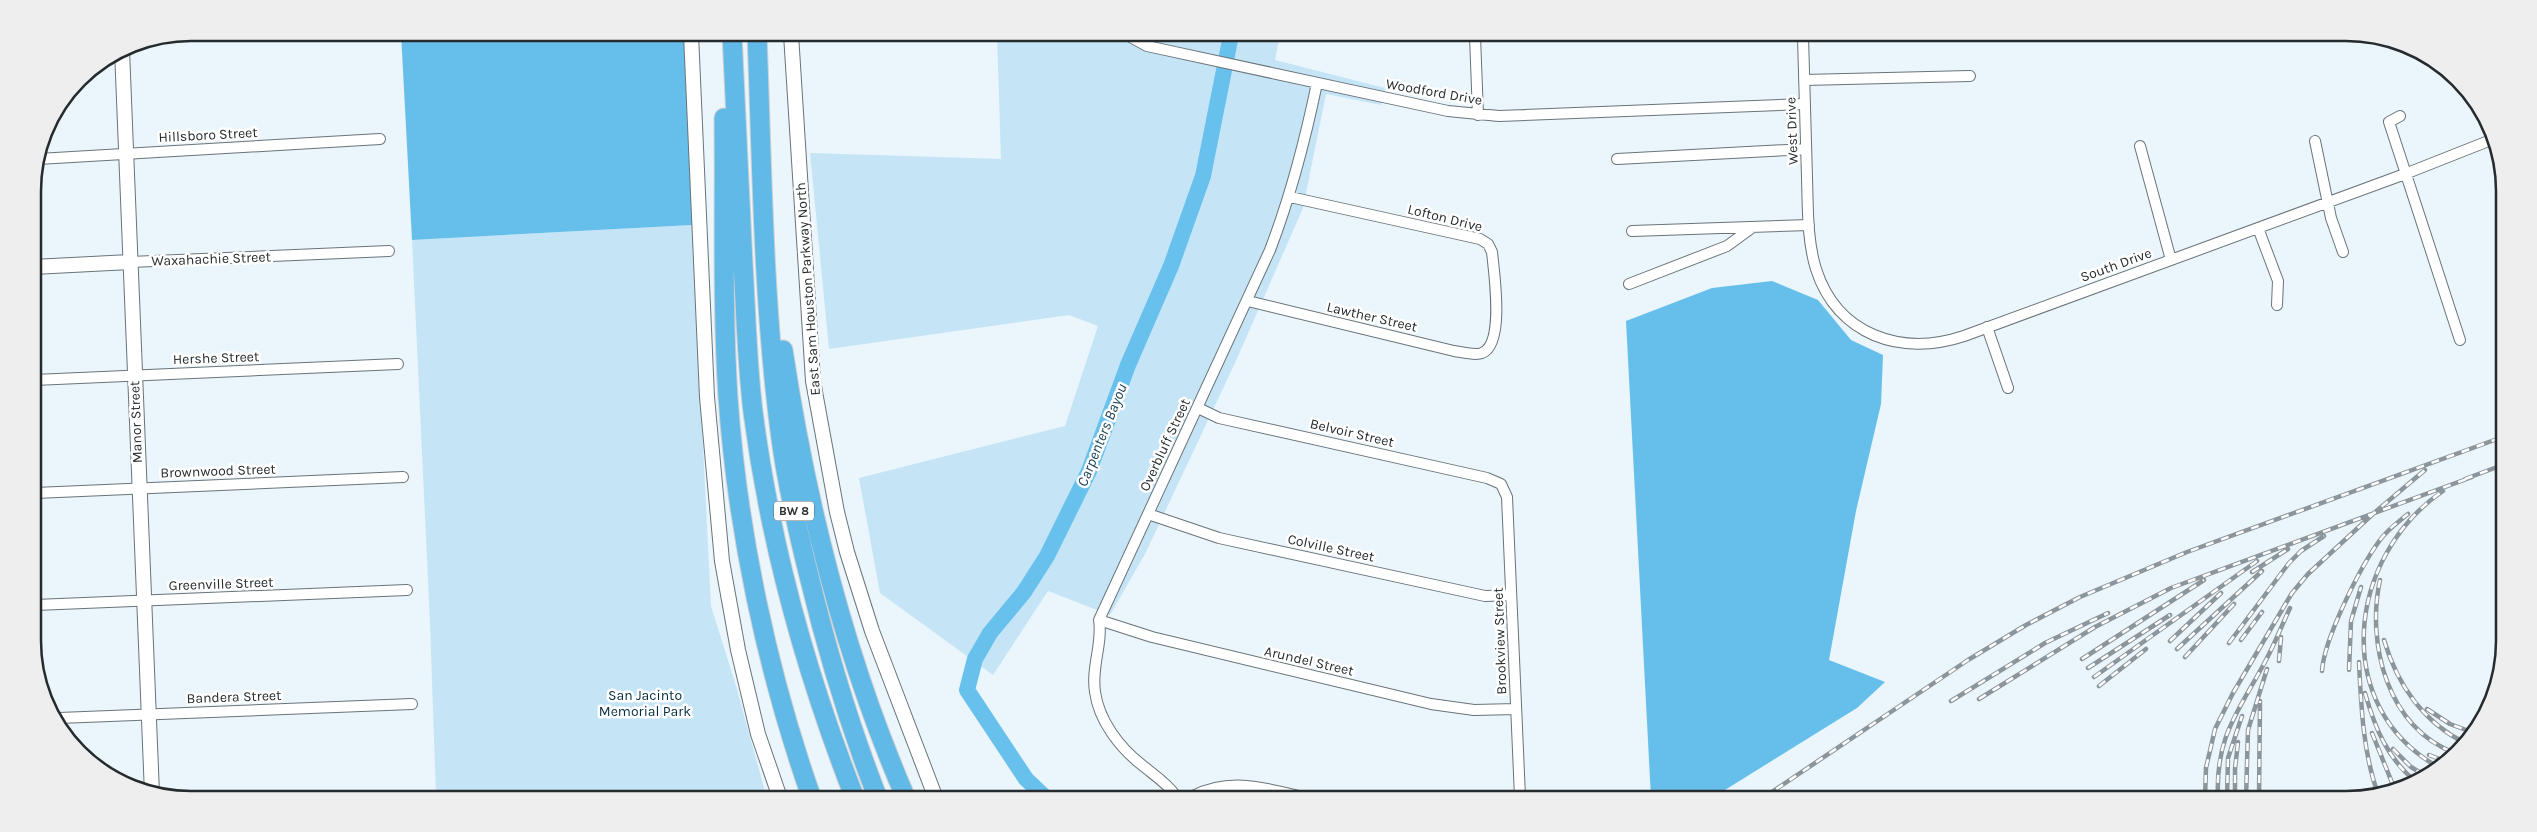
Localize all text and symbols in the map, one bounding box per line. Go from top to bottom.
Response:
street label: Woodford Drive [1385,75,1483,109]
street label: West Drive [1782,97,1802,165]
street label: Hillsboro Street [158,124,258,146]
street label: East Sam Houston Parkway North [792,182,824,396]
street label: Lofton Drive [1406,201,1484,235]
street label: South Drive [2078,244,2154,286]
street label: Waxahachie Street [151,248,271,270]
street label: Lawther Street [1325,298,1419,336]
street label: Hershe Street [173,348,259,368]
street label: Manor Street [126,380,146,464]
water label: Carpenters Bayou [1073,381,1131,489]
street label: Overbluff Street [1136,396,1194,494]
street label: Belvoir Street [1308,415,1396,451]
street label: Brownwood Street [160,460,276,482]
road number: BW 8 [774,502,814,520]
street label: Colville Street [1286,531,1376,565]
street label: Greenville Street [168,574,274,594]
street label: Brookview Street [1490,587,1510,695]
street label: Arundel Street [1263,642,1355,680]
street label: Bandera Street [186,687,282,707]
park label: San Jacinto Memorial Park [599,687,691,720]

